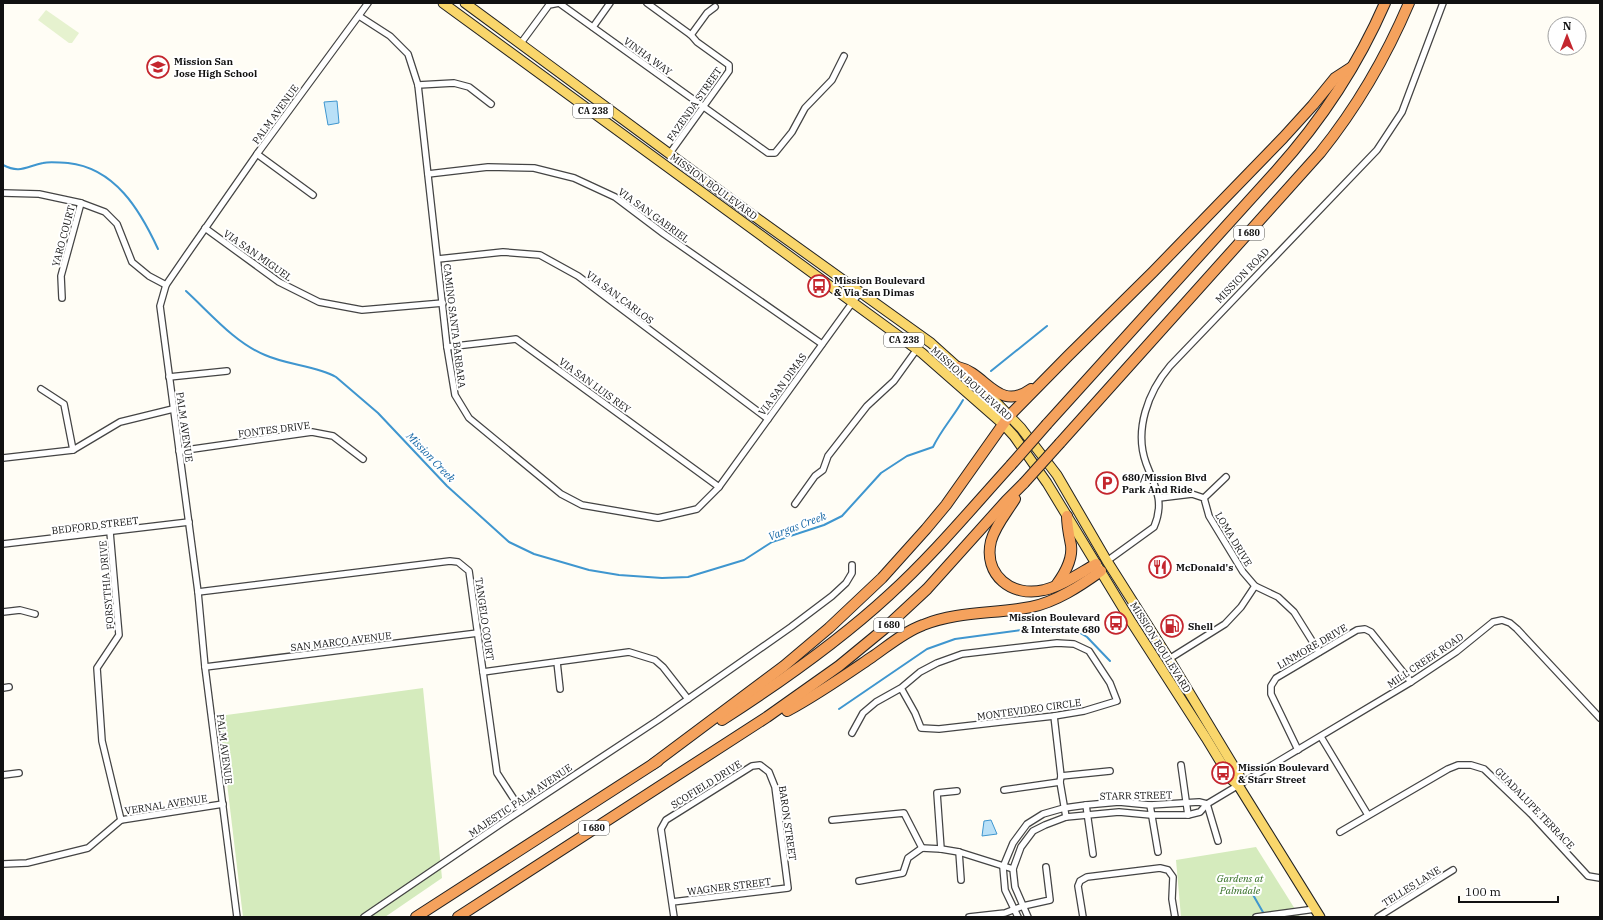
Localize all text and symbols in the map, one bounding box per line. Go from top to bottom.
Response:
north arrow [1547,16,1587,56]
text: N [1563,19,1572,33]
street label: VINHA WAY [621,34,675,79]
school or university icon: Mission San Jose High School [145,54,171,80]
place label: Mission San Jose High School [174,55,257,80]
street label: FAZENDA STREET [664,64,725,144]
street label: PALM AVENUE [249,82,301,147]
road number: CA 238 [573,104,613,118]
street label: MISSION BOULEVARD [667,150,760,222]
street label: VIA SAN GABRIEL [615,185,692,246]
street label: YARO COURT [49,204,78,268]
road number: I 680 [1234,226,1264,240]
street label: VIA SAN MIGUEL [221,227,295,284]
street label: MISSION ROAD [1213,245,1272,306]
street label: CAMINO SANTA BARBARA [440,263,469,389]
street label: VIA SAN CARLOS [584,268,656,327]
bus stop icon: Mission Boulevard & Via San Dimas [806,273,832,299]
place label: Mission Boulevard & Via San Dimas [834,274,926,299]
road number: CA 238 [884,333,924,347]
street label: MISSION BOULEVARD [928,343,1015,423]
street label: VIA SAN DIMAS [755,350,809,418]
street label: VIA SAN LUIS REY [556,355,634,416]
street label: PALM AVENUE [173,391,196,463]
street label: FONTES DRIVE [237,419,311,440]
water label: Mission Creek [403,428,458,485]
parking icon: 680/Mission Blvd Park And Ride [1094,470,1120,496]
place label: 680/Mission Blvd Park And Ride [1122,471,1208,496]
water label: Vargas Creek [766,508,828,543]
street label: LOMA DRIVE [1212,510,1255,569]
street label: BEDFORD STREET [51,514,140,537]
street label: FORSYTHIA DRIVE [96,540,117,630]
restaurant icon: McDonald's [1147,554,1173,580]
place label: McDonald's [1176,561,1233,574]
street label: TANGELO COURT [472,577,497,662]
street label: MISSION BOULEVARD [1127,599,1194,695]
bus stop icon: Mission Boulevard & Interstate 680 [1103,610,1129,636]
place label: Mission Boulevard & Interstate 680 [1009,611,1101,636]
fuel station icon: Shell [1159,613,1185,639]
road number: I 680 [874,618,904,632]
place label: Shell [1188,620,1213,633]
street label: LINMORE DRIVE [1275,621,1350,672]
street label: SAN MARCO AVENUE [290,629,392,654]
street label: MILL CREEK ROAD [1385,630,1466,691]
street label: MONTEVIDEO CIRCLE [976,696,1082,723]
street label: PALM AVENUE [214,713,235,785]
street label: SCOFIELD DRIVE [668,757,744,811]
bus stop icon: Mission Boulevard & Starr Street [1210,760,1236,786]
street label: MAJESTIC PALM AVENUE [466,761,574,840]
place label: Mission Boulevard & Starr Street [1238,761,1330,786]
street label: GUADALUPE TERRACE [1492,765,1577,852]
street label: BARON STREET [776,785,799,862]
street label: STARR STREET [1100,788,1173,803]
street label: VERNAL AVENUE [124,792,208,817]
road number: I 680 [579,821,609,835]
street label: TELLES LANE [1380,863,1443,910]
park label: Gardens at Palmdale [1217,872,1264,897]
street label: WAGNER STREET [686,875,772,898]
scale bar [1459,878,1558,904]
text: 100 m [1465,884,1501,899]

